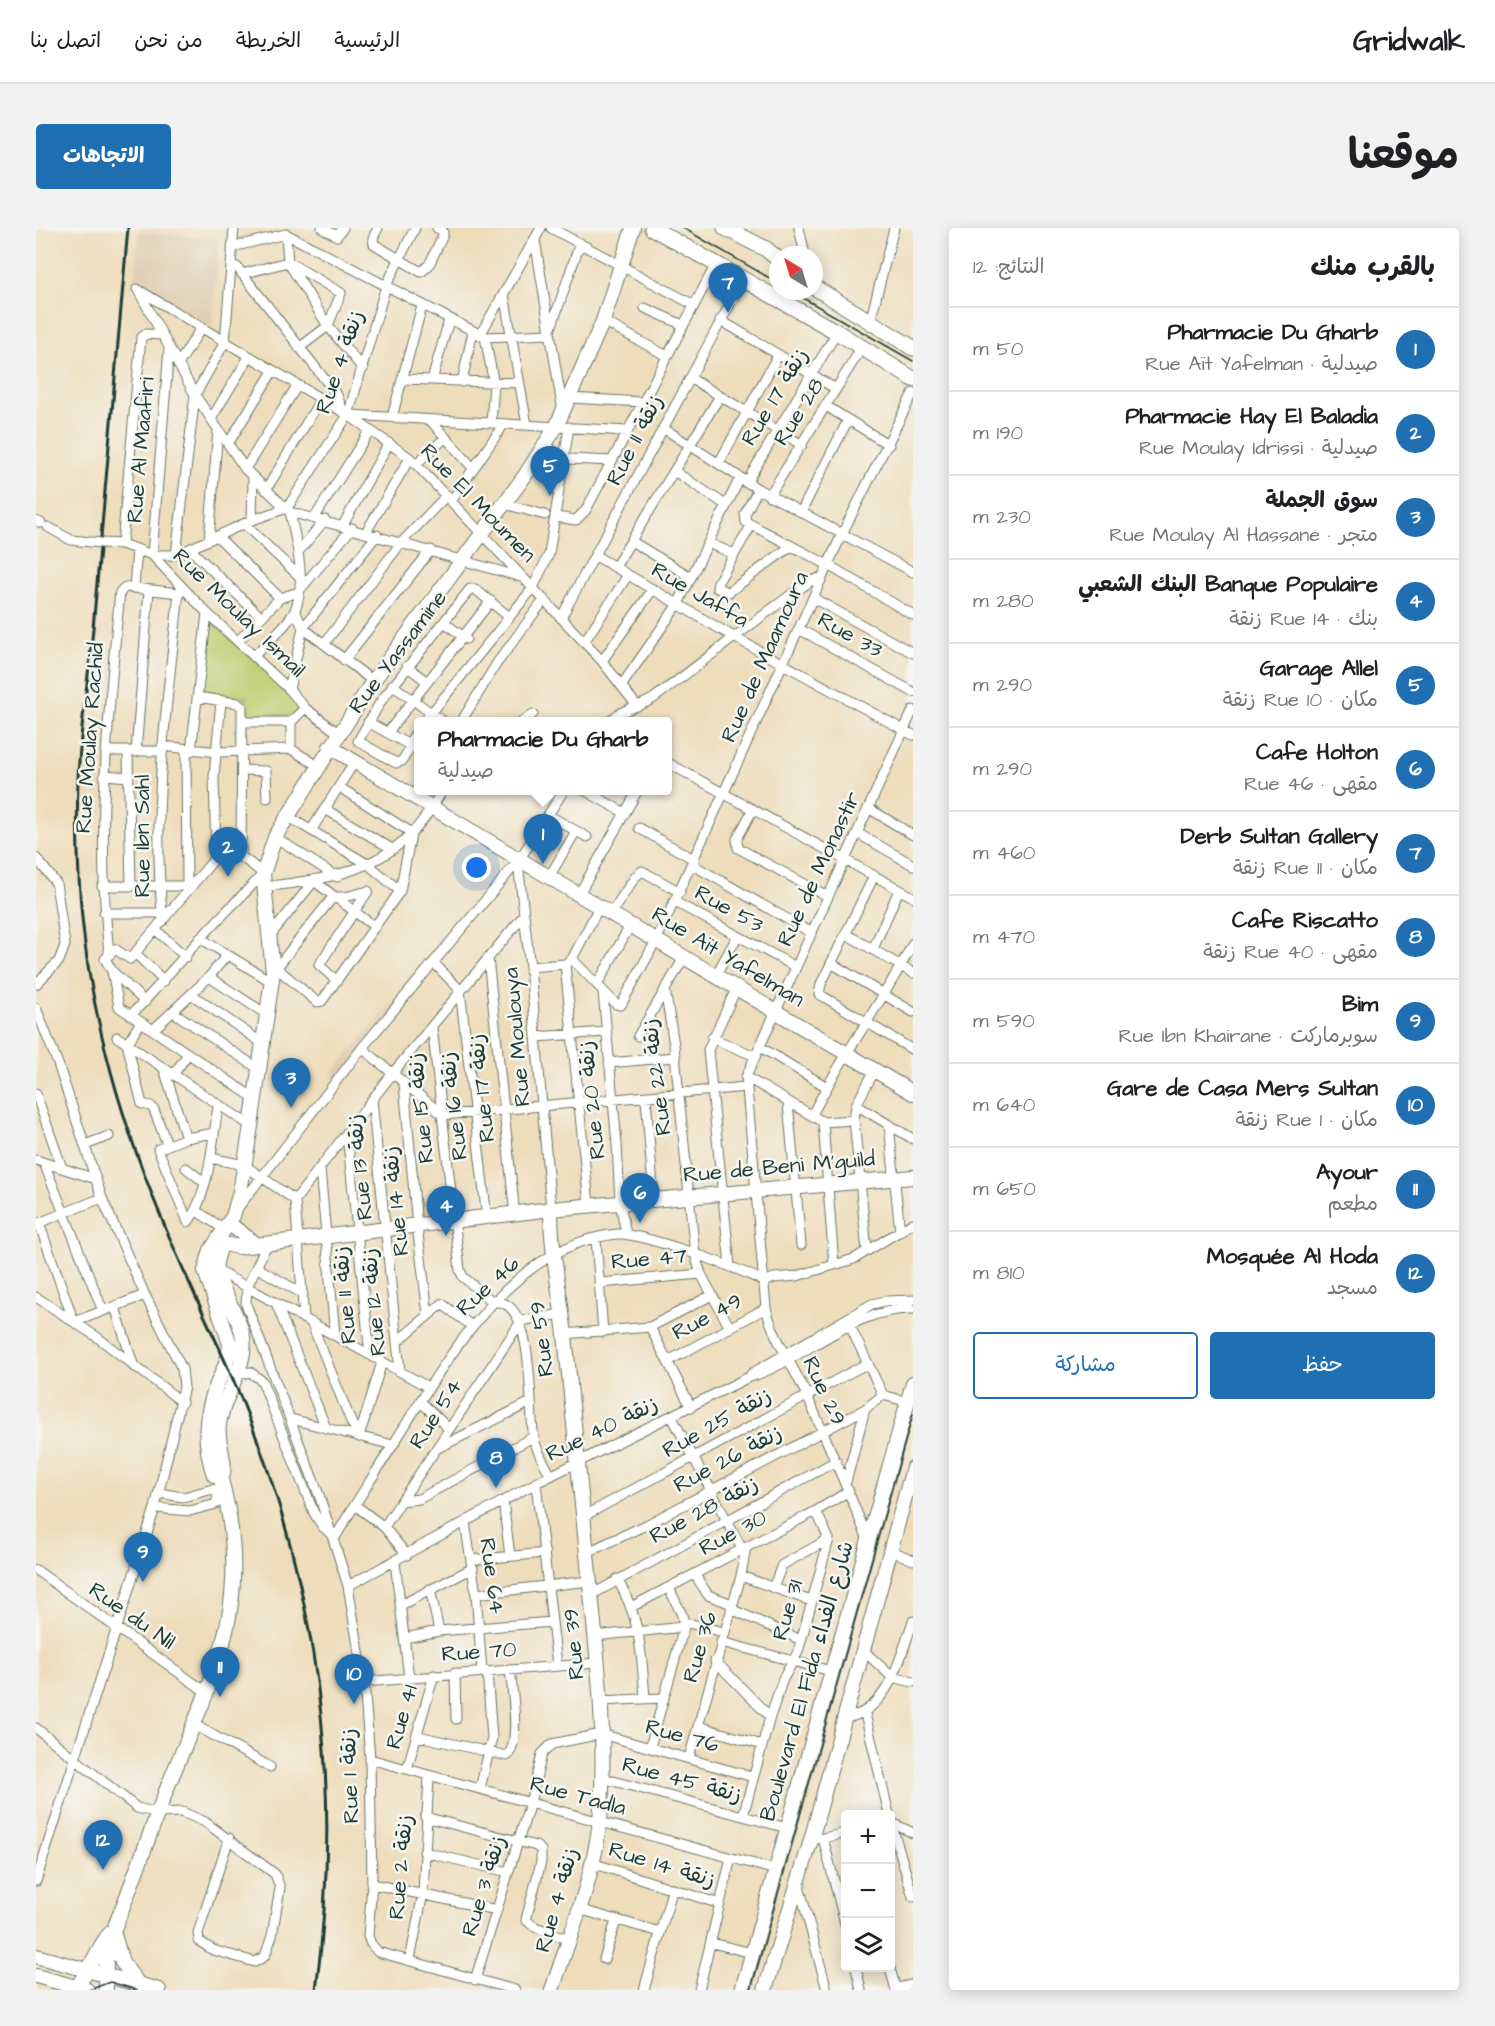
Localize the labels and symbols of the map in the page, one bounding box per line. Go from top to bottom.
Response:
north arrow [769,246,823,300]
pin: 7 [708,264,748,313]
street label: Rue 4 زنقة [308,306,372,418]
street label: Rue 17 زنقة [734,342,816,452]
street label: Rue 28 [766,372,832,452]
street label: Rue Al Maafiri [119,376,163,524]
street label: Rue 11 زنقة [599,389,671,491]
street label: Rue El Moumen [413,437,543,569]
pin: 5 [530,446,570,496]
street label: Rue Moulay Ismail [165,541,312,685]
street label: Rue Jaffa [646,555,754,635]
street label: Rue de Maamoura [713,567,817,747]
street label: Rue Yassamine [341,584,455,720]
street label: Rue 33 [812,604,888,666]
street label: Rue Moulay Rachid [68,642,113,834]
street label: Rue Ibn Sahl [127,775,158,897]
street label: Rue de Monastir [770,786,868,952]
pin: 1 [524,814,562,864]
pin: 2 [208,828,248,877]
your location [462,853,491,882]
street label: Rue 53 [689,877,769,941]
street label: Rue Aït Yafelman [646,899,810,1015]
street label: Rue Moulouya [495,966,540,1108]
street label: Rue 22 زنقة [634,1017,680,1137]
street label: Rue 17 زنقة [461,1032,503,1144]
street label: Rue 20 زنقة [570,1039,614,1161]
street label: Rue 16 زنقة [432,1050,476,1162]
street label: Rue 15 زنقة [400,1051,442,1165]
pin: 3 [272,1058,310,1108]
street label: Rue 13 زنقة [339,1112,381,1222]
street label: Rue de Beni M'guild [682,1143,876,1192]
street label: Rue 14 زنقة [375,1145,417,1257]
pin: 6 [620,1174,660,1223]
pin: 4 [426,1186,466,1236]
street label: Rue 47 [610,1240,689,1278]
street label: Rue 11 زنقة [325,1245,365,1345]
street label: Rue 12 زنقة [354,1247,394,1357]
street label: Rue 46 [450,1248,527,1323]
street label: Rue 49 [667,1286,747,1348]
street label: Rue 59 [522,1300,562,1378]
street label: Rue 29 [795,1352,853,1430]
street label: Rue 54 [402,1373,470,1455]
street label: Rue 25 زنقة [657,1380,777,1466]
street label: Rue 40 زنقة [541,1388,663,1470]
street label: Rue 26 زنقة [668,1417,788,1501]
pin: 8 [476,1438,516,1488]
street label: Rue 28 زنقة [644,1468,764,1552]
street label: Rue 30 [694,1502,772,1564]
pin: 9 [124,1532,162,1582]
street label: Rue 64 [471,1536,513,1616]
street label: Boulevard El Fida شارع الفداء [752,1537,862,1825]
street label: Rue du Nil [82,1575,182,1657]
street label: Rue 31 [765,1576,811,1644]
street label: Rue 39 [555,1607,593,1681]
street label: Rue 36 [675,1608,725,1686]
street label: Rue 70 [441,1634,518,1670]
pin: 11 [200,1648,240,1697]
pin: 10 [334,1654,374,1704]
street label: Rue 41 [378,1681,426,1753]
street label: Rue 76 [642,1711,722,1761]
street label: Rue 1 زنقة [333,1728,367,1824]
street label: Rue 45 زنقة [619,1749,745,1811]
street label: Rue Tadla [526,1768,630,1824]
street label: Rue 2 زنقة [381,1813,421,1921]
pin: 12 [84,1820,122,1870]
street label: Rue 3 زنقة [454,1832,514,1940]
street label: Rue 14 زنقة [605,1834,719,1896]
street label: Rue 4 زنقة [527,1844,587,1956]

